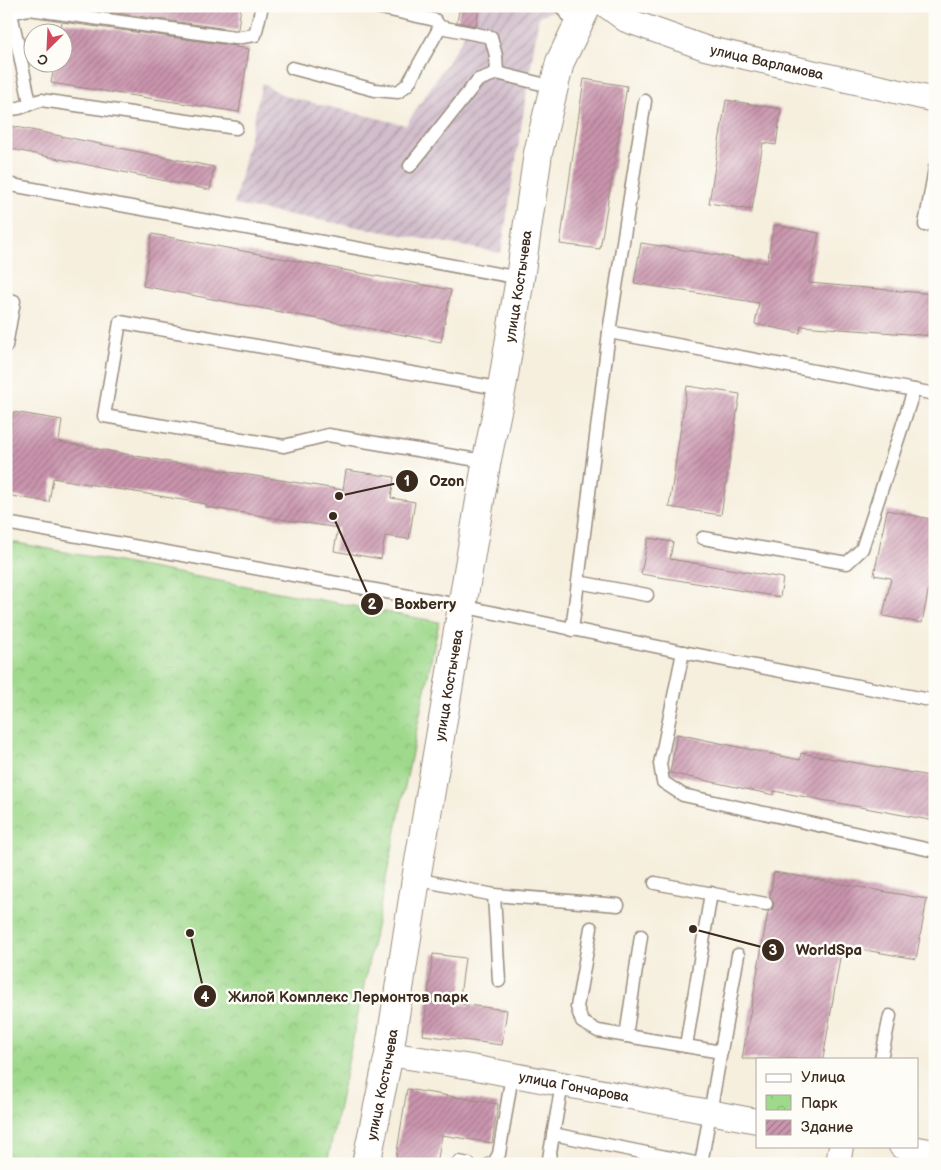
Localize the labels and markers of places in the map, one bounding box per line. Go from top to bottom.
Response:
callout: Ozon [395,466,475,496]
callout: Boxberry [359,589,466,619]
callout: WorldSpa [761,935,872,965]
callout: Жилой Комплекс Лермонтов парк [192,981,478,1011]

